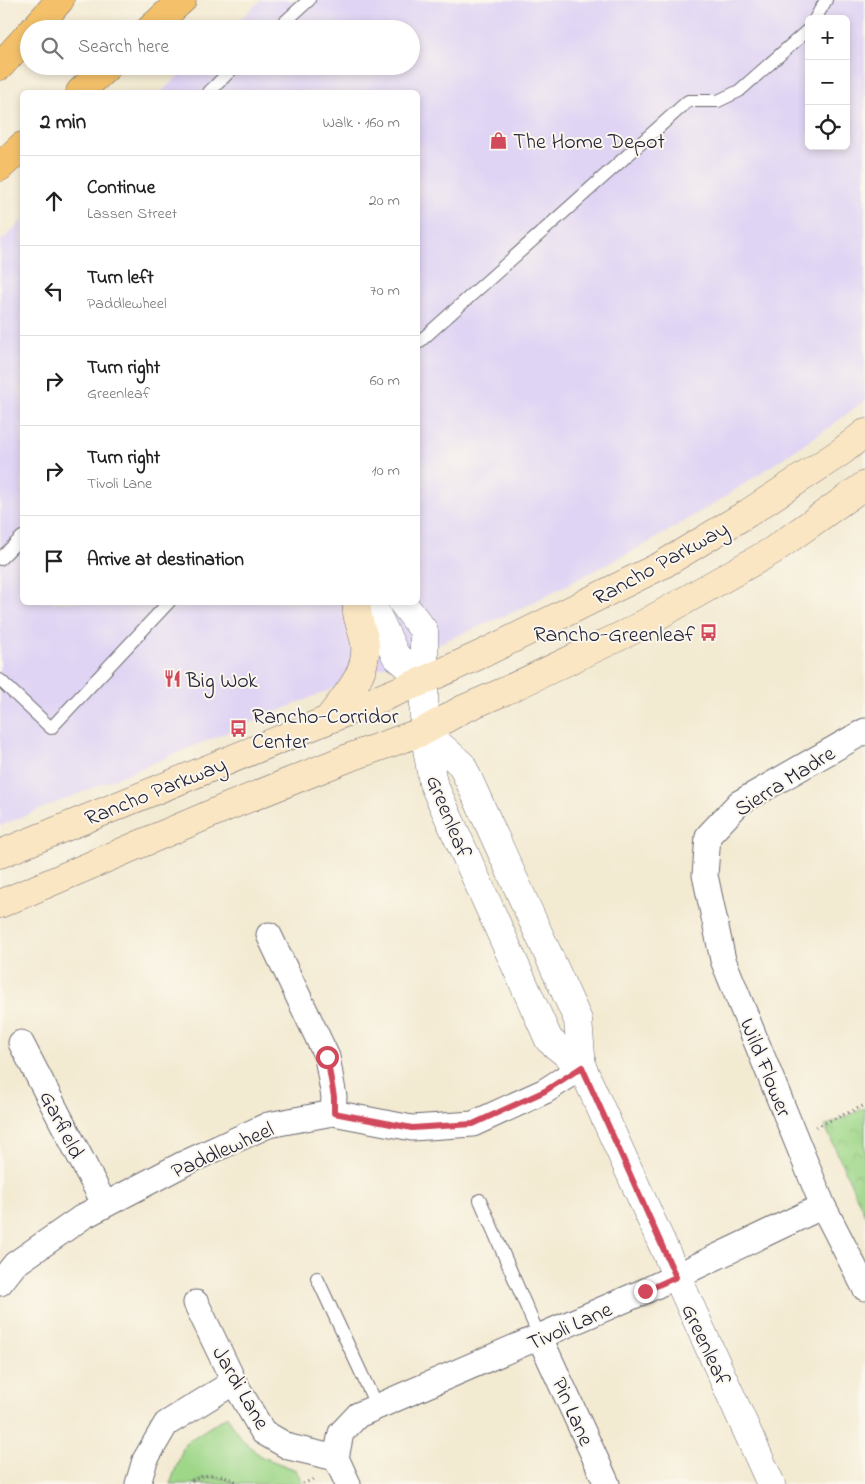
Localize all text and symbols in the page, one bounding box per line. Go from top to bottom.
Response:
map controls [805,15,850,150]
button: + [805,15,850,60]
search box [20,20,420,75]
icon: search [38,34,66,62]
text: Search here [78,34,169,61]
button: − [805,60,850,105]
button: locate [805,105,850,150]
text: 2 min [40,108,86,138]
text: Walk · 160 m [322,111,400,135]
place label: The Home Depot [513,127,665,159]
shop icon: The Home Depot [489,130,509,150]
text: Continue [87,175,155,202]
icon: ahead [40,187,68,215]
text: 20 m [369,189,400,213]
text: Lassen Street [87,202,177,226]
text: Turn left [87,265,154,292]
icon: left [40,277,68,305]
text: 70 m [370,279,400,303]
text: Paddlewheel [87,292,167,316]
text: Turn right [87,355,160,382]
icon: right [40,367,68,395]
text: 60 m [370,369,400,393]
text: Greenleaf [87,382,150,406]
text: Turn right [87,445,160,472]
icon: right [40,457,68,485]
text: 10 m [372,459,400,483]
text: Tivoli Lane [87,472,152,496]
street label: Rancho Parkway [588,514,735,616]
icon: arrive [40,547,68,575]
text: Arrive at destination [87,547,244,574]
place label: Rancho-Greenleaf [533,620,696,652]
bus stop icon: Rancho-Greenleaf [699,623,719,643]
place label: Big Wok [185,666,258,699]
restaurant icon: Big Wok [162,669,182,689]
place label: Rancho-Corridor Center [252,702,399,759]
bus stop icon: Rancho-Corridor Center [228,718,248,738]
street label: Sierra Madre [729,739,842,826]
street label: Rancho Parkway [80,750,232,837]
street label: Greenleaf [416,771,479,864]
street label: Wild Flower [730,1014,799,1123]
route start [316,1046,339,1069]
street label: Garfield [30,1086,91,1165]
street label: Paddlewheel [167,1115,280,1189]
route end [634,1280,657,1303]
street label: Tivoli Lane [523,1295,618,1361]
street label: Greenleaf [671,1299,737,1392]
street label: Jardi Lane [203,1341,276,1436]
street label: Pin Lane [542,1373,601,1452]

